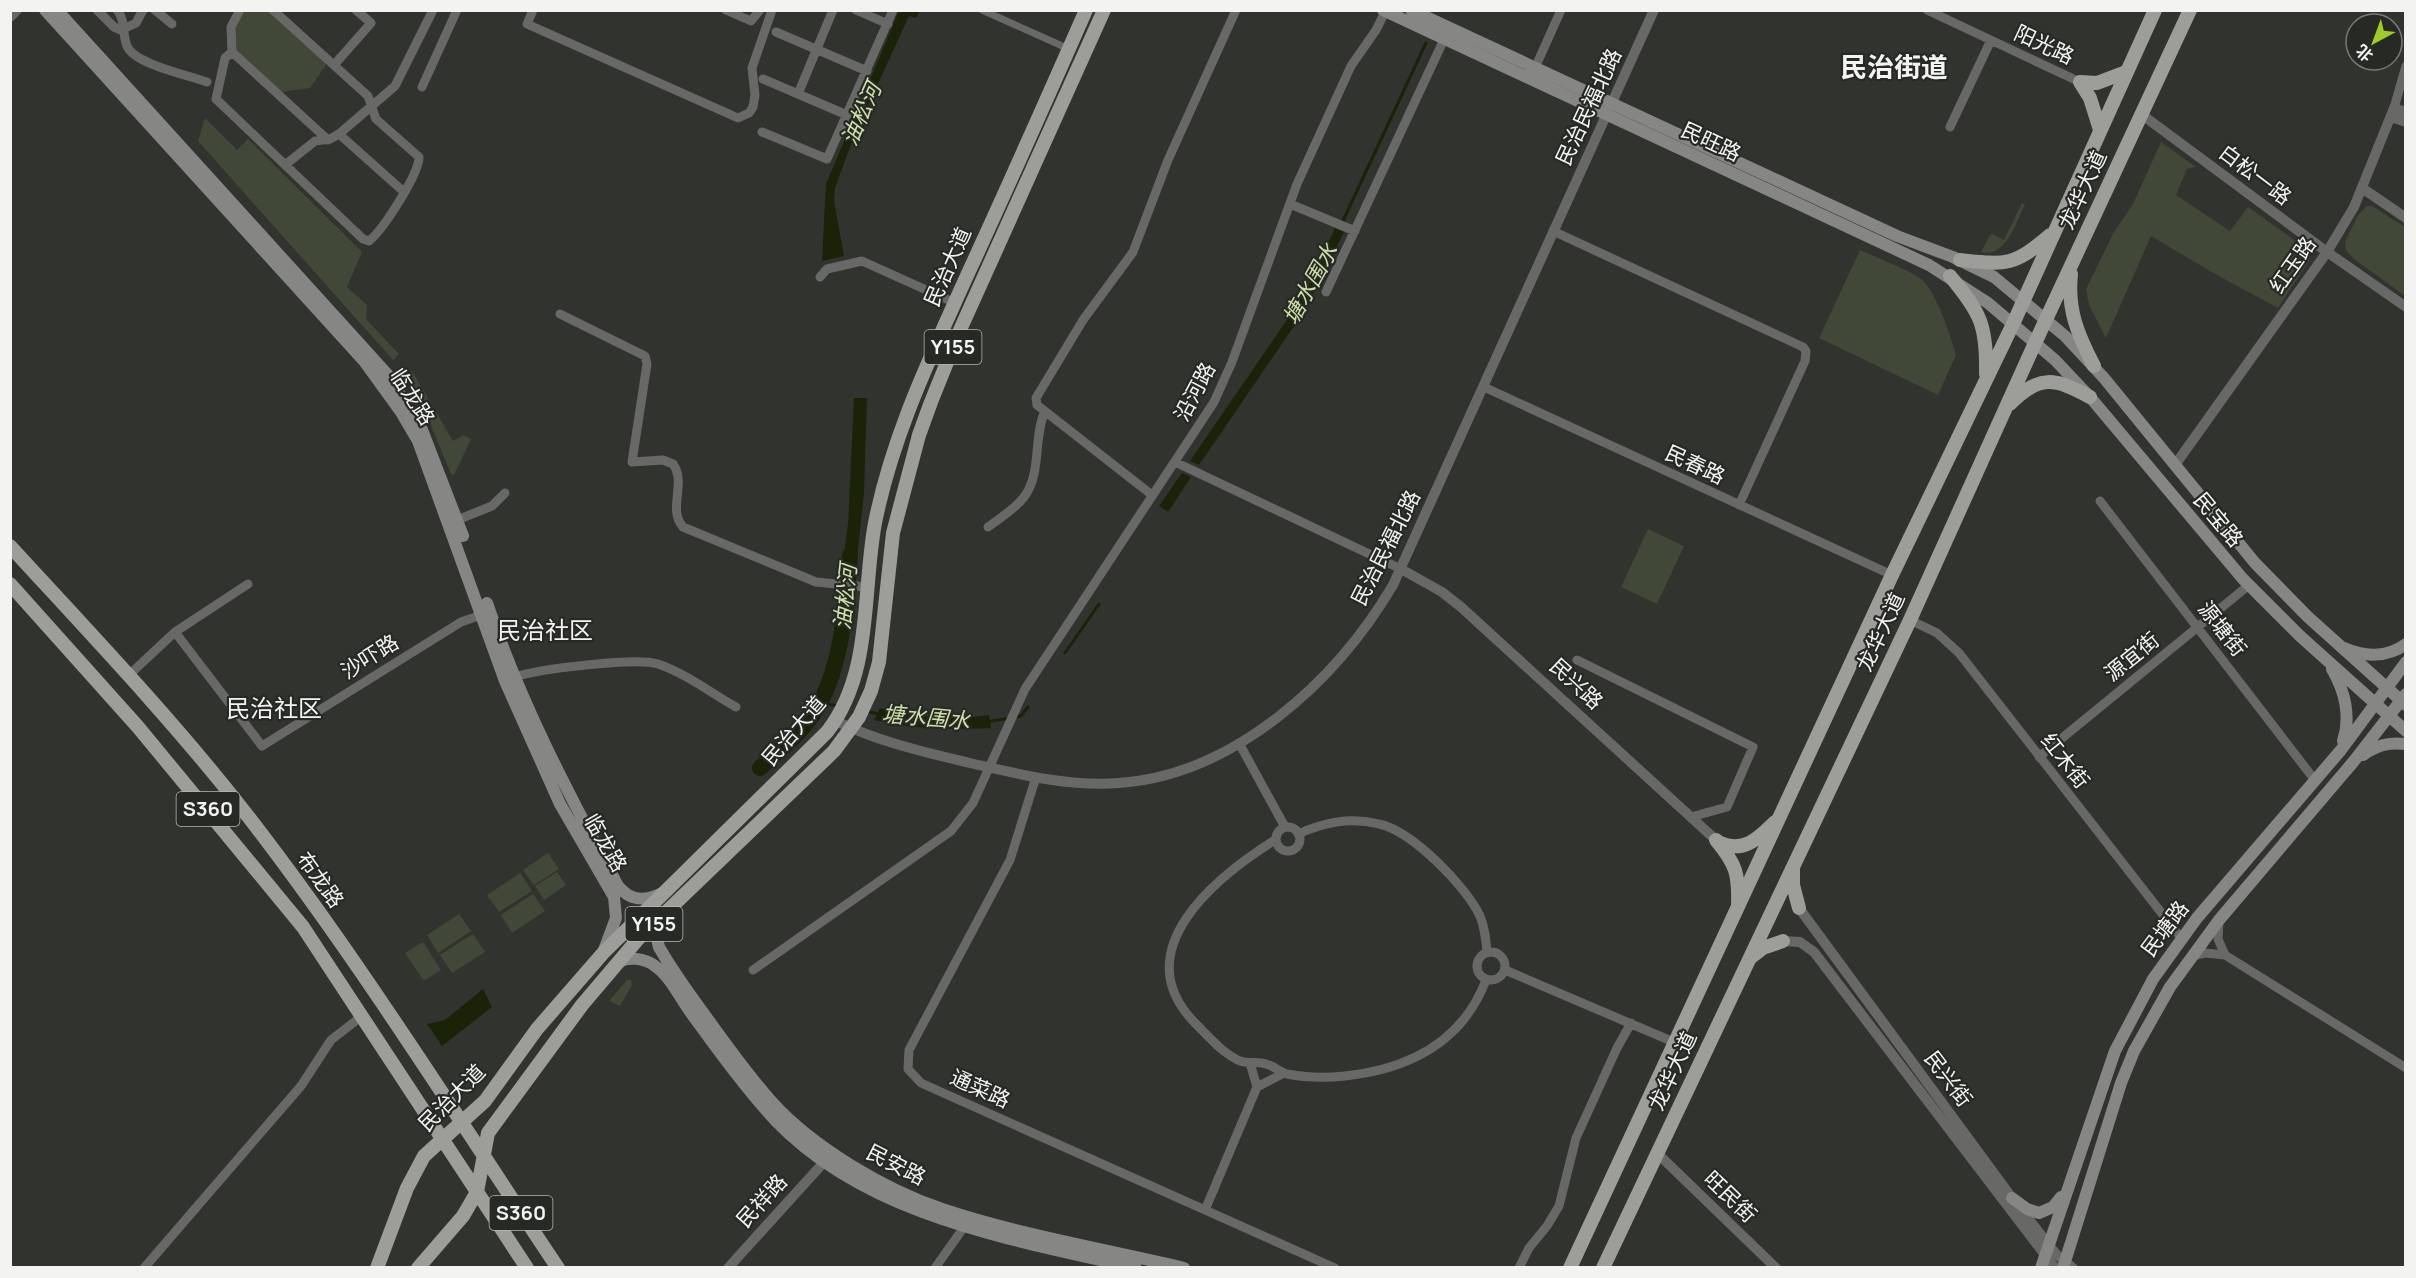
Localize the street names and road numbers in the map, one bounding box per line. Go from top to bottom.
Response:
street label: 阳光路 [2010,18,2079,70]
street label: 民治民福北路 [1549,44,1627,170]
street label: 民旺路 [1677,115,1746,167]
street label: 白松一路 [2214,138,2298,211]
street label: 龙华大道 [2052,146,2113,234]
street label: 民治大道 [917,223,977,311]
street label: 红玉路 [2263,231,2322,298]
road number: Y155 [924,330,982,364]
street label: 沿河路 [1167,357,1221,426]
street label: 临龙路 [384,362,442,430]
street label: 民春路 [1661,438,1730,490]
street label: 民治民福北路 [1344,485,1426,610]
street label: 民宝路 [2188,486,2250,552]
street label: 龙华大道 [1850,588,1911,676]
street label: 源塘街 [2192,595,2253,662]
street label: 源宜街 [2098,626,2165,687]
street label: 沙吓路 [335,628,404,685]
street label: 民兴路 [1544,652,1609,715]
street label: 民治大道 [755,689,831,771]
street label: 红木街 [2035,727,2096,794]
road number: S360 [176,792,240,826]
street label: 临龙路 [578,808,634,877]
street label: 布龙路 [291,846,351,913]
street label: 民塘路 [2134,895,2194,962]
road number: Y155 [626,907,682,941]
street label: 龙华大道 [1642,1027,1703,1115]
street label: 民兴街 [1919,1045,1979,1112]
street label: 民治大道 [412,1058,491,1137]
street label: 通菜路 [946,1062,1015,1114]
street label: 民安路 [862,1137,931,1191]
street label: 旺民街 [1698,1164,1763,1228]
street label: 民祥路 [730,1168,793,1233]
road number: S360 [490,1196,552,1230]

